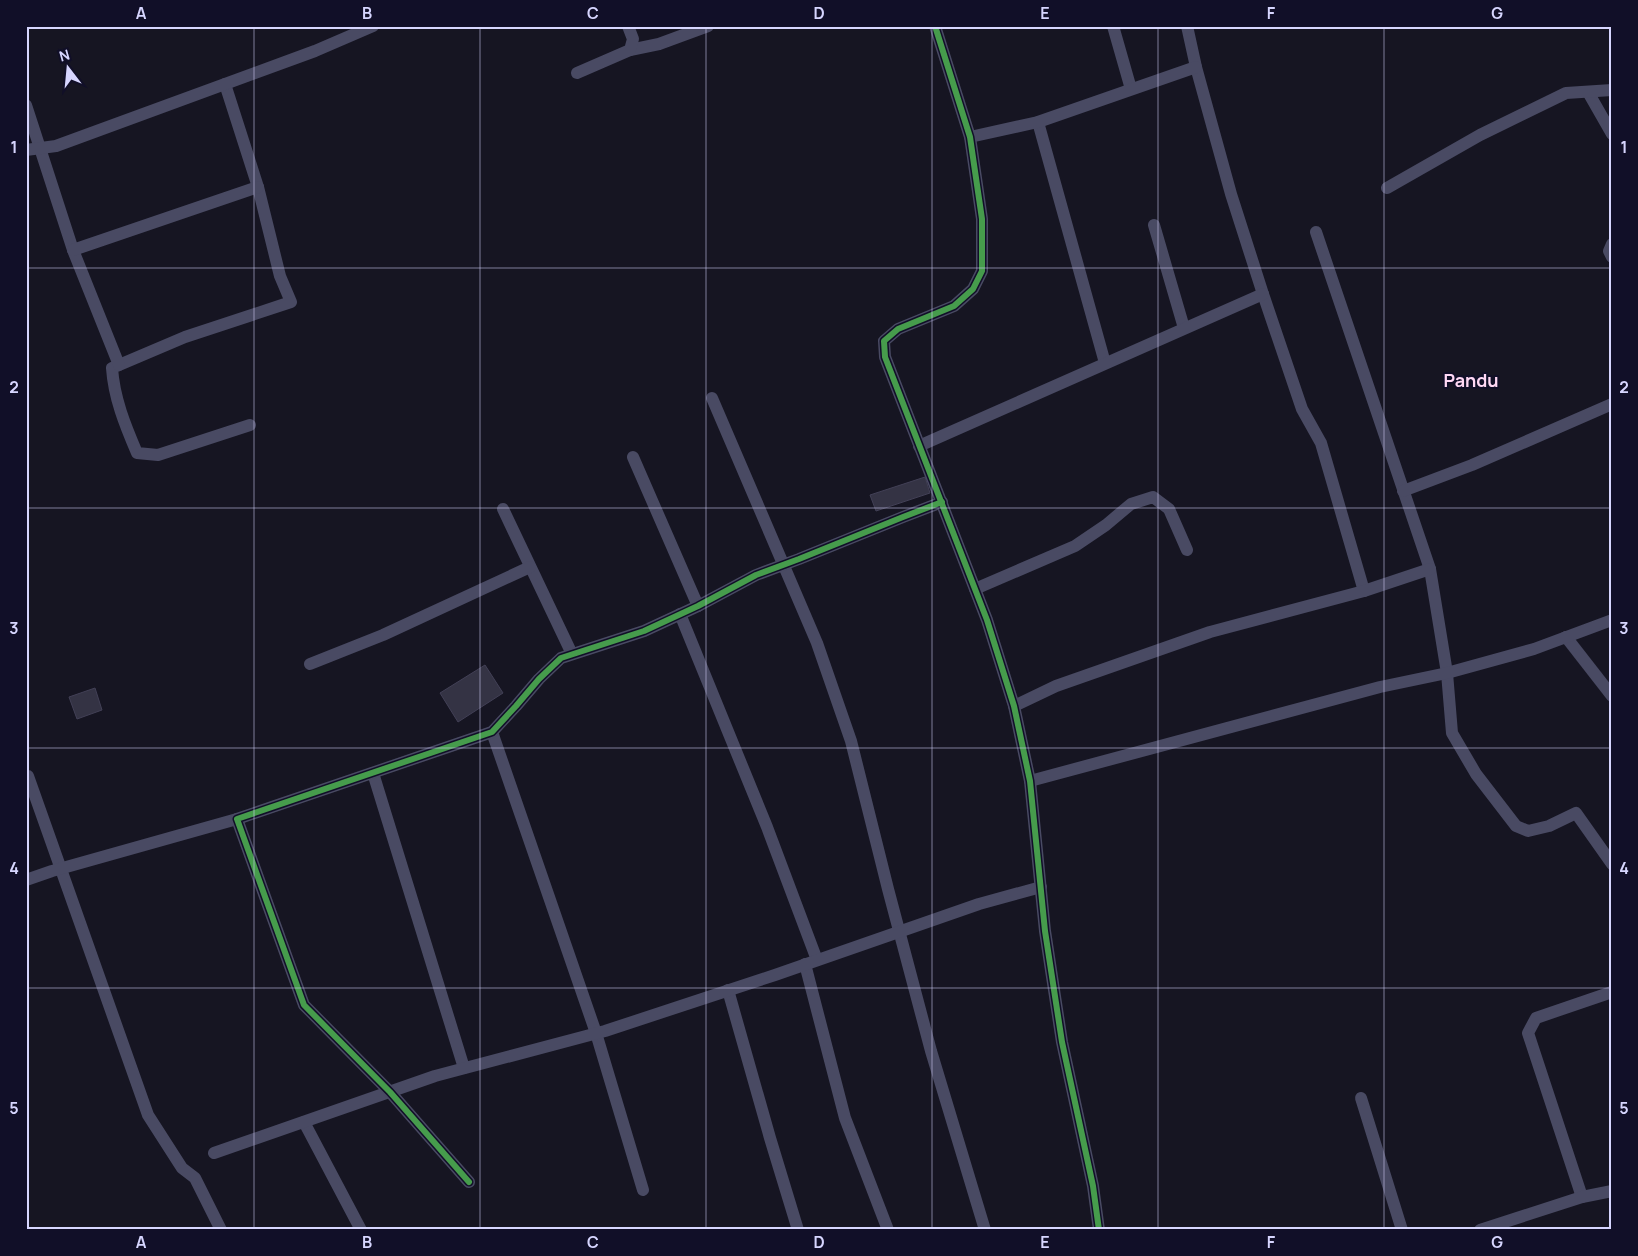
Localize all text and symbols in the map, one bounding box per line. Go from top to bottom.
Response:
text: A [136,2,147,24]
text: B [362,2,372,24]
text: C [587,2,599,24]
text: D [813,2,825,24]
text: E [1040,2,1050,24]
text: F [1267,2,1276,24]
text: G [1491,2,1503,24]
north arrow [42,42,92,92]
text: N [57,45,72,66]
text: 1 [10,136,18,158]
text: 1 [1620,136,1628,158]
district label: Pandu [1443,368,1499,392]
text: 2 [9,376,19,398]
text: 2 [1619,376,1629,398]
text: 3 [9,617,19,639]
text: 3 [1619,617,1629,639]
text: 4 [9,857,19,879]
text: 4 [1619,857,1629,879]
text: 5 [9,1097,19,1119]
text: 5 [1619,1097,1629,1119]
text: A [136,1231,147,1253]
text: B [362,1231,372,1253]
text: C [587,1231,599,1253]
text: D [813,1231,825,1253]
text: E [1040,1231,1050,1253]
text: F [1267,1231,1276,1253]
text: G [1491,1231,1503,1253]

